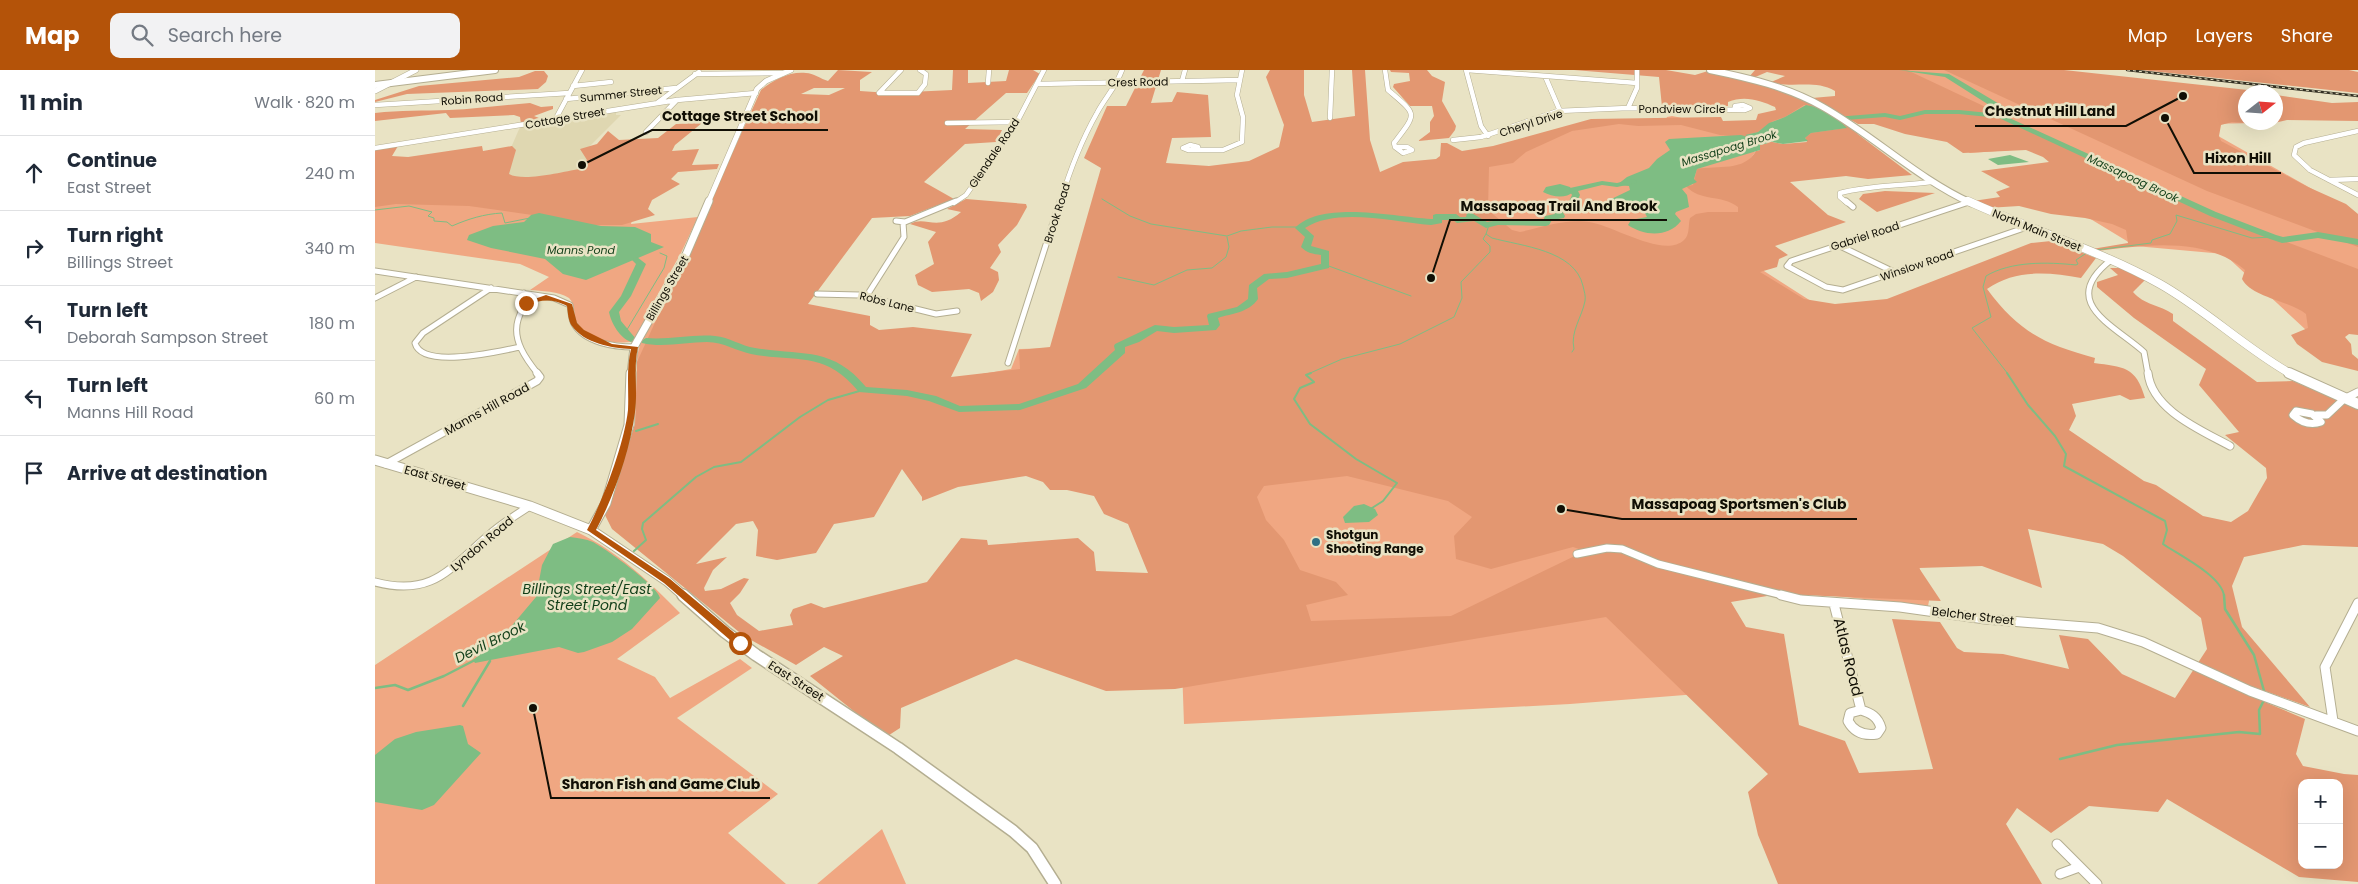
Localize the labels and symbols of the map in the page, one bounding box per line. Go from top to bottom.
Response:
street label: Crest Road [1108,73,1168,91]
street label: Summer Street [579,82,663,106]
north arrow [2238,85,2283,130]
street label: Robin Road [440,89,504,109]
callout: Chestnut Hill Land [1975,97,2126,126]
callout: Cottage Street School [652,101,828,130]
street label: Pondview Circle [1638,101,1726,117]
text: Chestnut Hill Land [1985,101,2115,121]
street label: Cottage Street [524,103,606,133]
street label: Cheryl Drive [1497,105,1565,141]
text: Cottage Street School [662,106,818,126]
street label: Glendale Road [965,115,1023,191]
water label: Massapoag Brook [1679,125,1780,170]
callout: Hixon Hill [2194,144,2281,173]
text: Hixon Hill [2205,148,2271,168]
water label: Massapoag Brook [2085,150,2182,207]
street label: Brook Road [1040,181,1074,245]
callout: Massapoag Trail And Brook [1450,191,1667,220]
text: Massapoag Trail And Brook [1461,196,1658,216]
street label: North Main Street [1990,205,2084,255]
street label: Gabriel Road [1829,217,1901,255]
water label: Manns Pond [547,242,616,258]
street label: Winslow Road [1878,245,1956,285]
street label: Billings Street [642,252,692,324]
street label: Robs Lane [858,287,916,317]
route end [515,292,538,315]
street label: Manns Hill Road [441,378,532,439]
street label: East Street [402,461,468,494]
callout: Massapoag Sportsmen's Club [1622,490,1857,519]
text: Massapoag Sportsmen's Club [1632,494,1847,514]
street label: Lyndon Road [447,512,517,575]
place label: Shotgun Shooting Range [1326,526,1424,557]
marker: Shotgun Shooting Range [1310,536,1322,548]
water label: Billings Street/East Street Pond [523,579,652,615]
street label: Belcher Street [1931,602,2015,629]
street label: Atlas Road [1829,615,1868,698]
water label: Devil Brook [451,616,529,668]
route start [729,632,752,655]
street label: East Street [765,656,827,705]
callout: Sharon Fish and Game Club [551,769,770,798]
text: Sharon Fish and Game Club [562,774,761,794]

